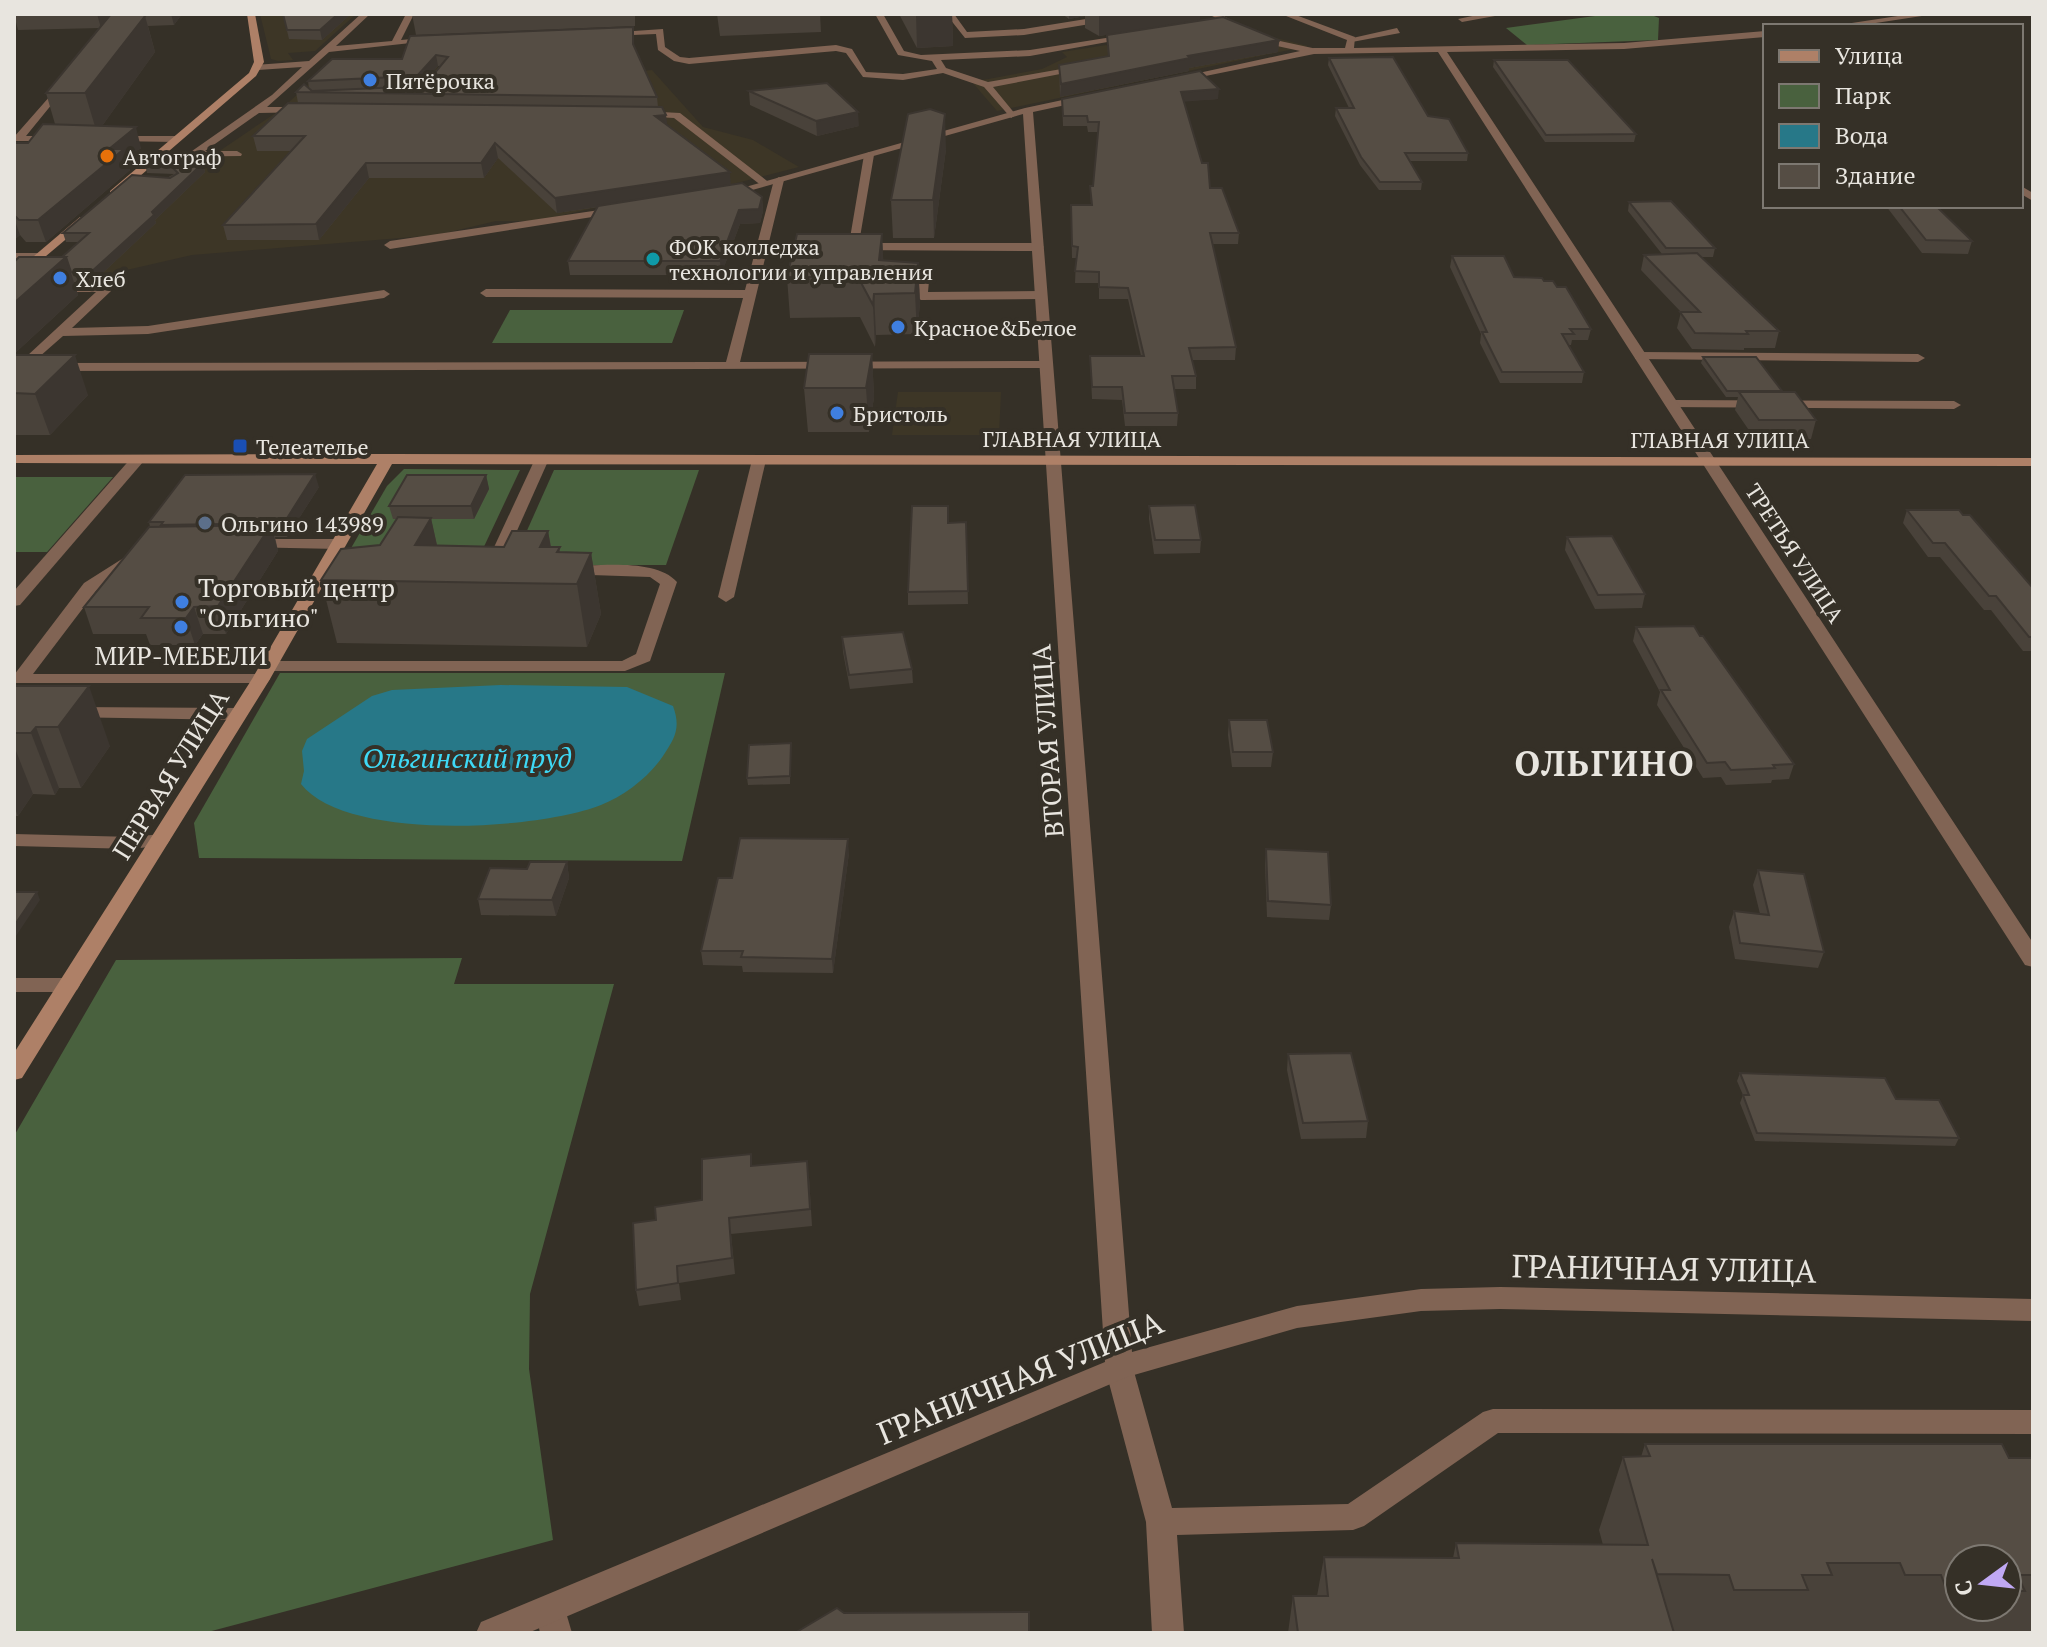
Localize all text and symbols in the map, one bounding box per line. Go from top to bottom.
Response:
legend [1763,24,2023,208]
text: Улица [1835,39,1903,71]
place label: Пятёрочка [386,66,495,95]
marker: Пятёрочка [361,71,379,89]
text: Парк [1835,79,1891,111]
text: Вода [1835,119,1888,151]
place label: Автограф [123,142,222,171]
marker: Автограф [98,147,116,165]
text: Здание [1835,159,1916,191]
place label: ФОК колледжа технологии и управления [669,232,933,286]
marker: ФОК колледжа технологии и управления [644,250,662,268]
place label: Хлеб [76,264,126,293]
marker: Хлеб [51,269,69,287]
place label: Красное&Белое [914,313,1077,342]
marker: Красное&Белое [889,318,907,336]
place label: Бристоль [853,399,948,428]
marker: Бристоль [828,404,846,422]
street label: ГЛАВНАЯ УЛИЦА [983,424,1162,453]
street label: ГЛАВНАЯ УЛИЦА [1631,425,1810,454]
place label: Телеателье [256,432,369,461]
marker: Телеателье [231,437,249,455]
street label: ТРЕТЬЯ УЛИЦА [1739,478,1851,629]
place label: Ольгино 143989 [221,509,384,538]
marker: Ольгино 143989 [196,514,214,532]
place label: Торговый центр "Ольгино" [198,570,395,634]
marker: Торговый центр "Ольгино" [173,593,191,611]
marker: МИР-МЕБЕЛИ [172,618,190,636]
place label: МИР-МЕБЕЛИ [95,638,267,672]
street label: ВТОРАЯ УЛИЦА [1023,643,1071,839]
street label: ПЕРВАЯ УЛИЦА [104,682,236,865]
water label: Ольгинский пруд [362,739,572,776]
district label: ОЛЬГИНО [1514,741,1696,786]
street label: ГРАНИЧНАЯ УЛИЦА [1511,1244,1817,1292]
street label: ГРАНИЧНАЯ УЛИЦА [871,1300,1169,1453]
north arrow [1943,1543,2023,1623]
text: С [1947,1578,1979,1599]

